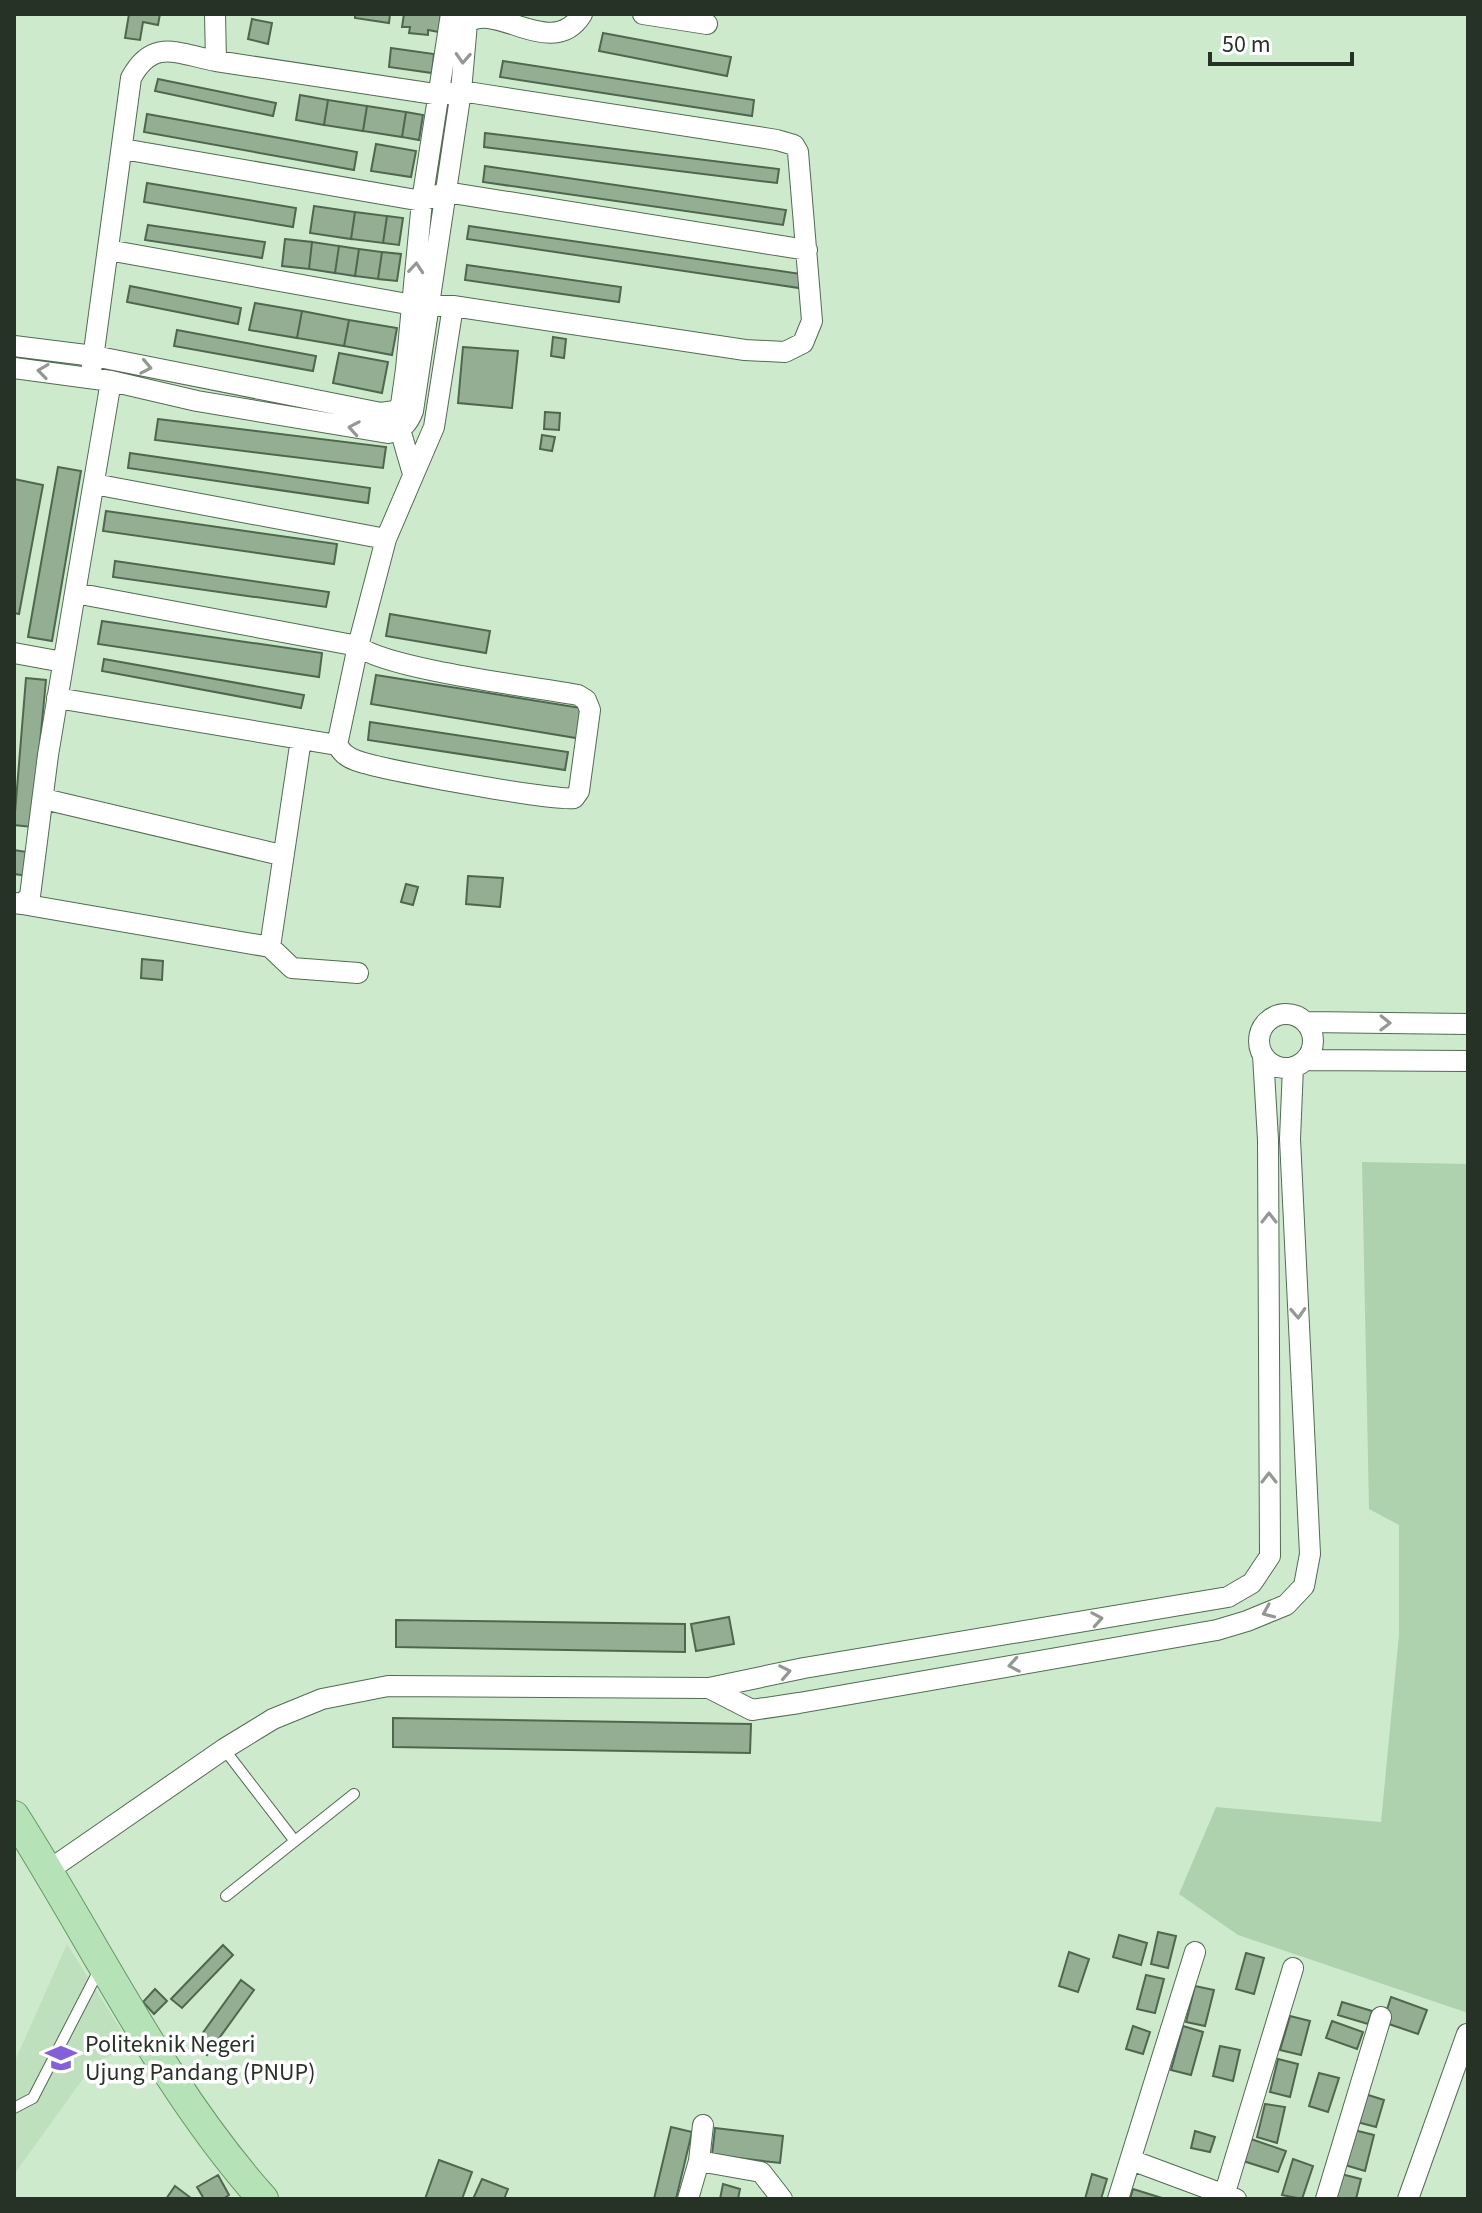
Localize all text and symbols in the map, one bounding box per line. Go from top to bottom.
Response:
scale bar [1210,16,1352,66]
text: 50 m [1222,27,1271,62]
one-way arrow [455,51,472,64]
one-way arrow [407,261,424,274]
one-way arrow [140,357,153,374]
one-way arrow [36,363,50,380]
one-way arrow [347,420,361,437]
one-way arrow [1379,1014,1392,1032]
one-way arrow [1260,1211,1278,1224]
one-way arrow [1289,1307,1306,1320]
one-way arrow [1260,1471,1278,1484]
one-way arrow [1262,1602,1276,1619]
one-way arrow [1090,1612,1104,1629]
one-way arrow [1007,1656,1021,1673]
one-way arrow [778,1664,791,1681]
place label: Politeknik Negeri Ujung Pandang (PNUP) [85,2027,315,2090]
school or university icon: Politeknik Negeri Ujung Pandang (PNUP) [44,2041,78,2075]

